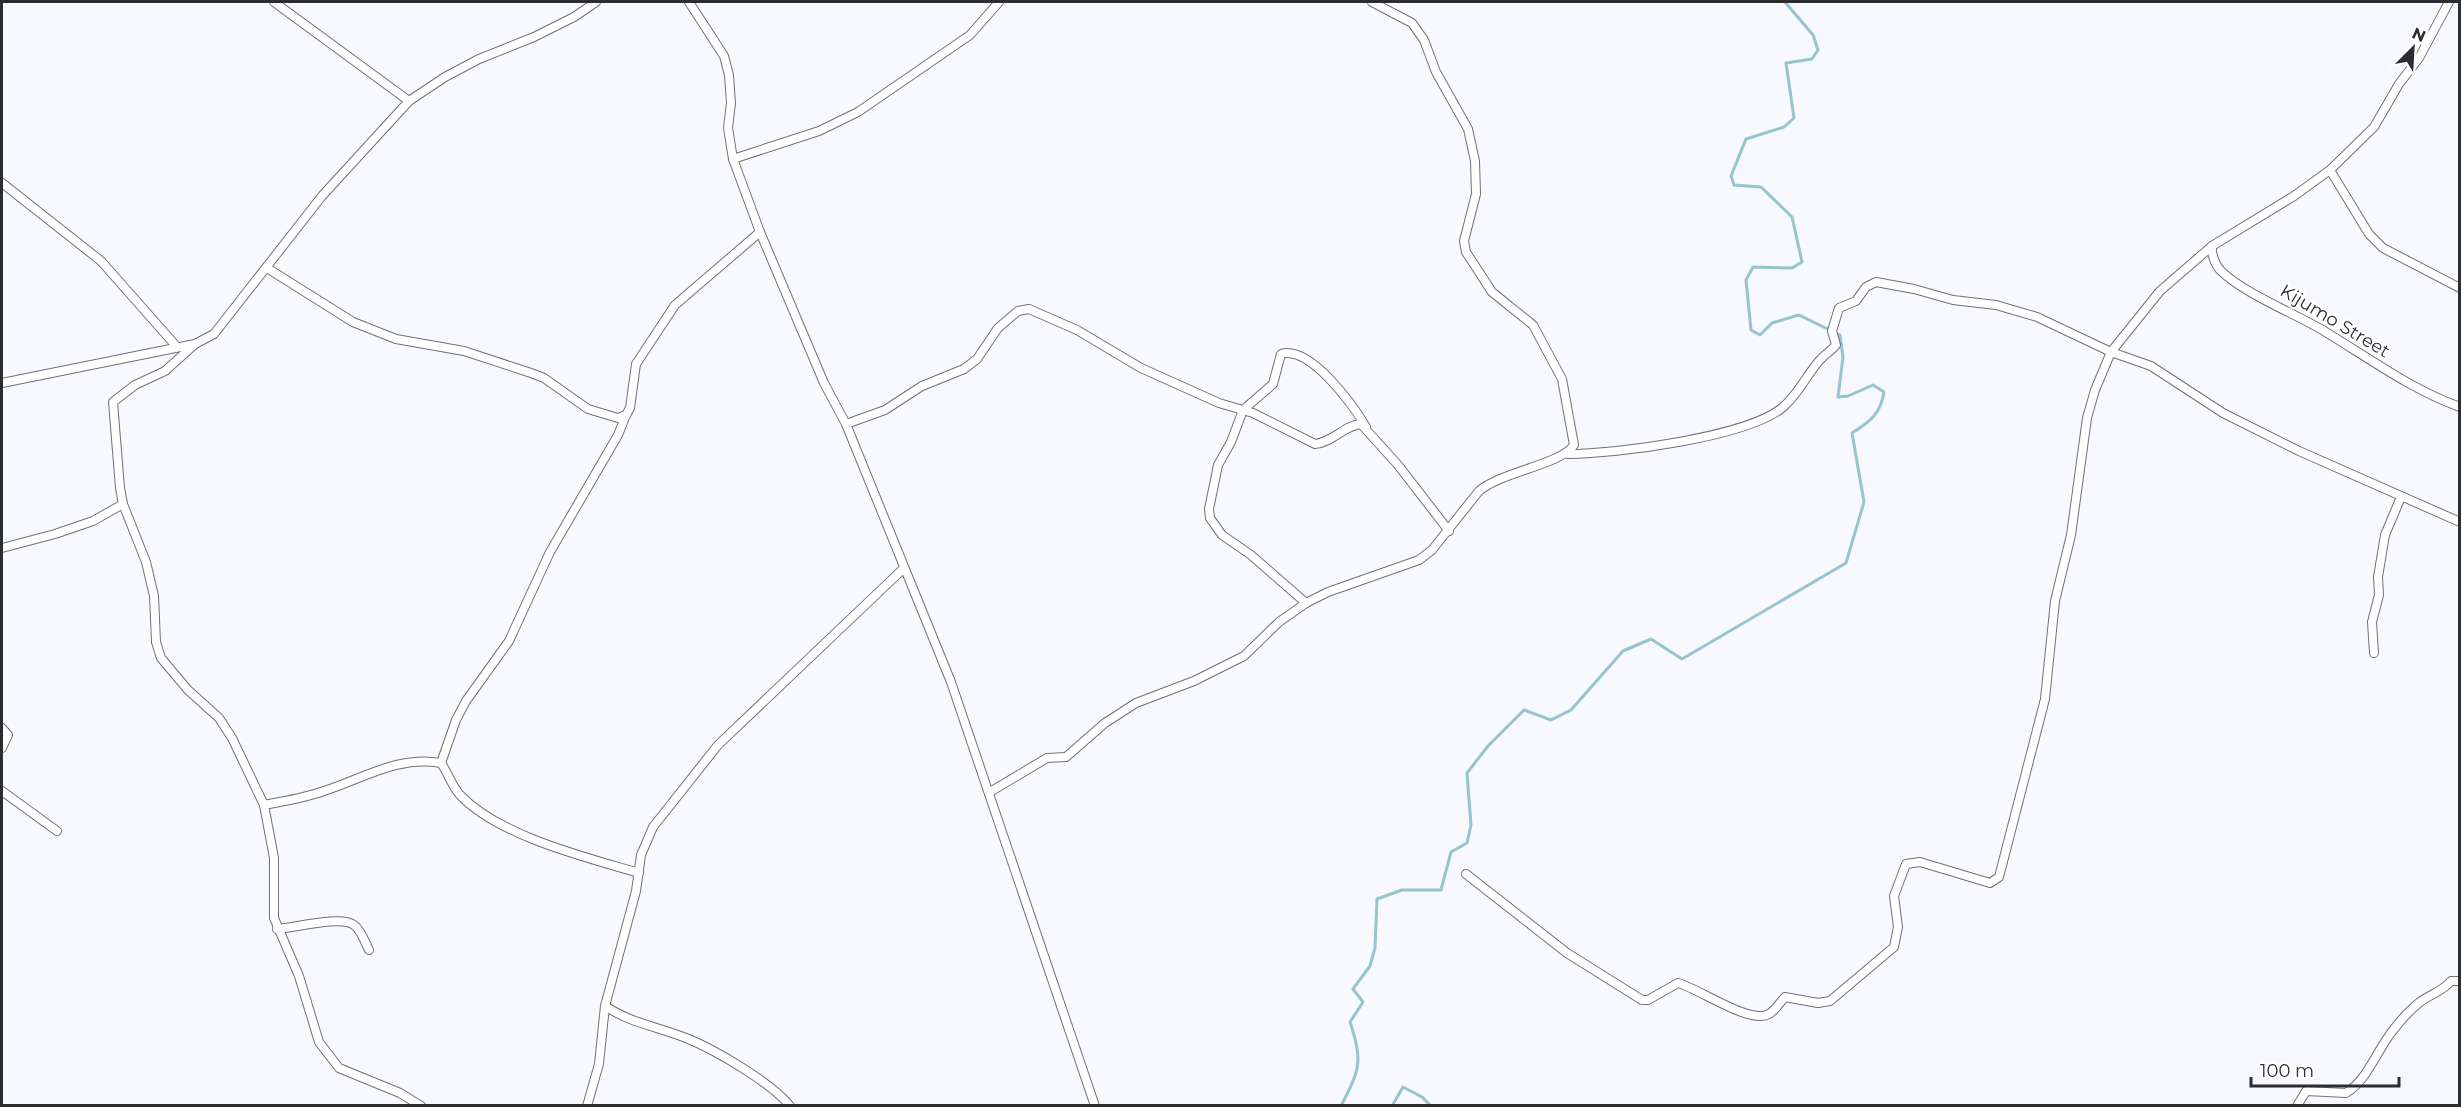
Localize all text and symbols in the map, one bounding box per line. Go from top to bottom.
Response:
north arrow [2383,18,2443,78]
text: N [2409,23,2429,46]
street label: Kijumo Street [2276,280,2394,362]
scale bar [2251,1050,2400,1088]
text: 100 m [2260,1060,2314,1082]

